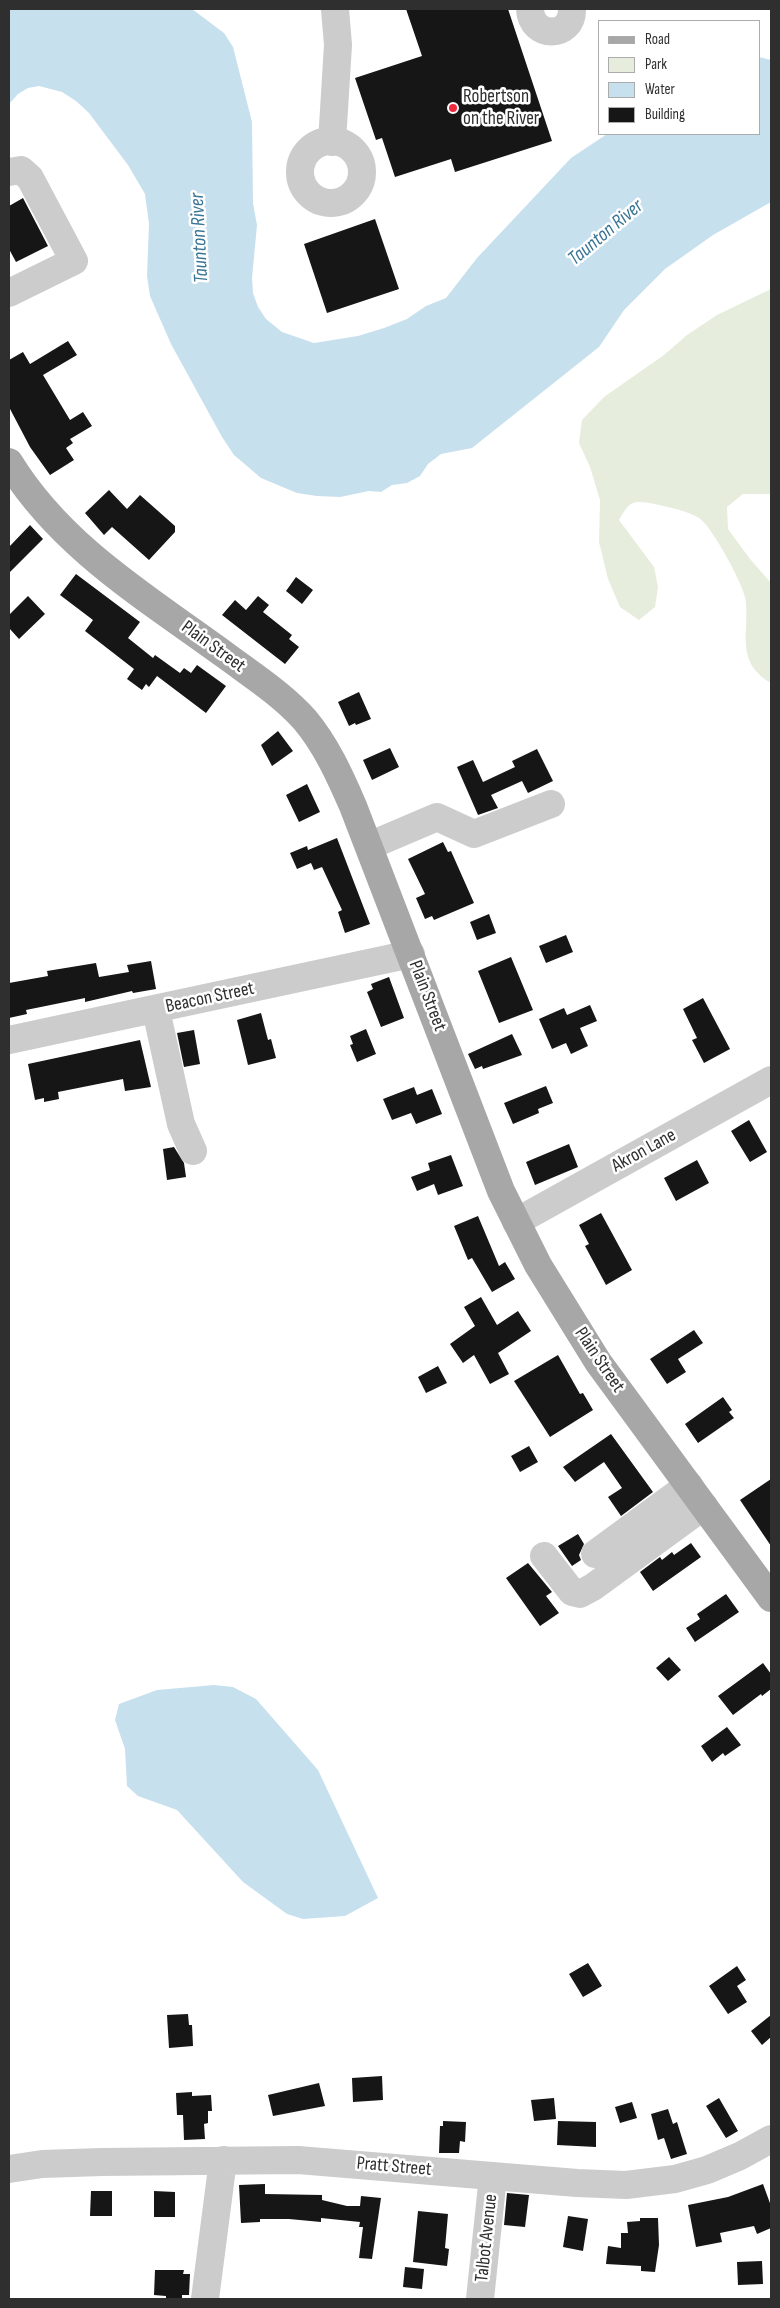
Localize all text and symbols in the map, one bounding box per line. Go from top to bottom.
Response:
legend [598,20,760,135]
text: Road [645,30,670,49]
text: Park [645,55,667,74]
text: Water [645,80,675,99]
place label: Robertson on the River [463,86,539,130]
marker: Robertson on the River [447,102,459,114]
text: Building [645,105,685,124]
water label: Taunton River [186,192,214,284]
water label: Taunton River [564,195,648,271]
street label: Plain Street [177,616,249,678]
street label: Plain Street [403,958,451,1034]
street label: Beacon Street [164,977,256,1019]
street label: Akron Lane [608,1124,680,1178]
street label: Plain Street [569,1323,629,1397]
street label: Pratt Street [356,2152,432,2182]
street label: Talbot Avenue [471,2193,503,2283]

